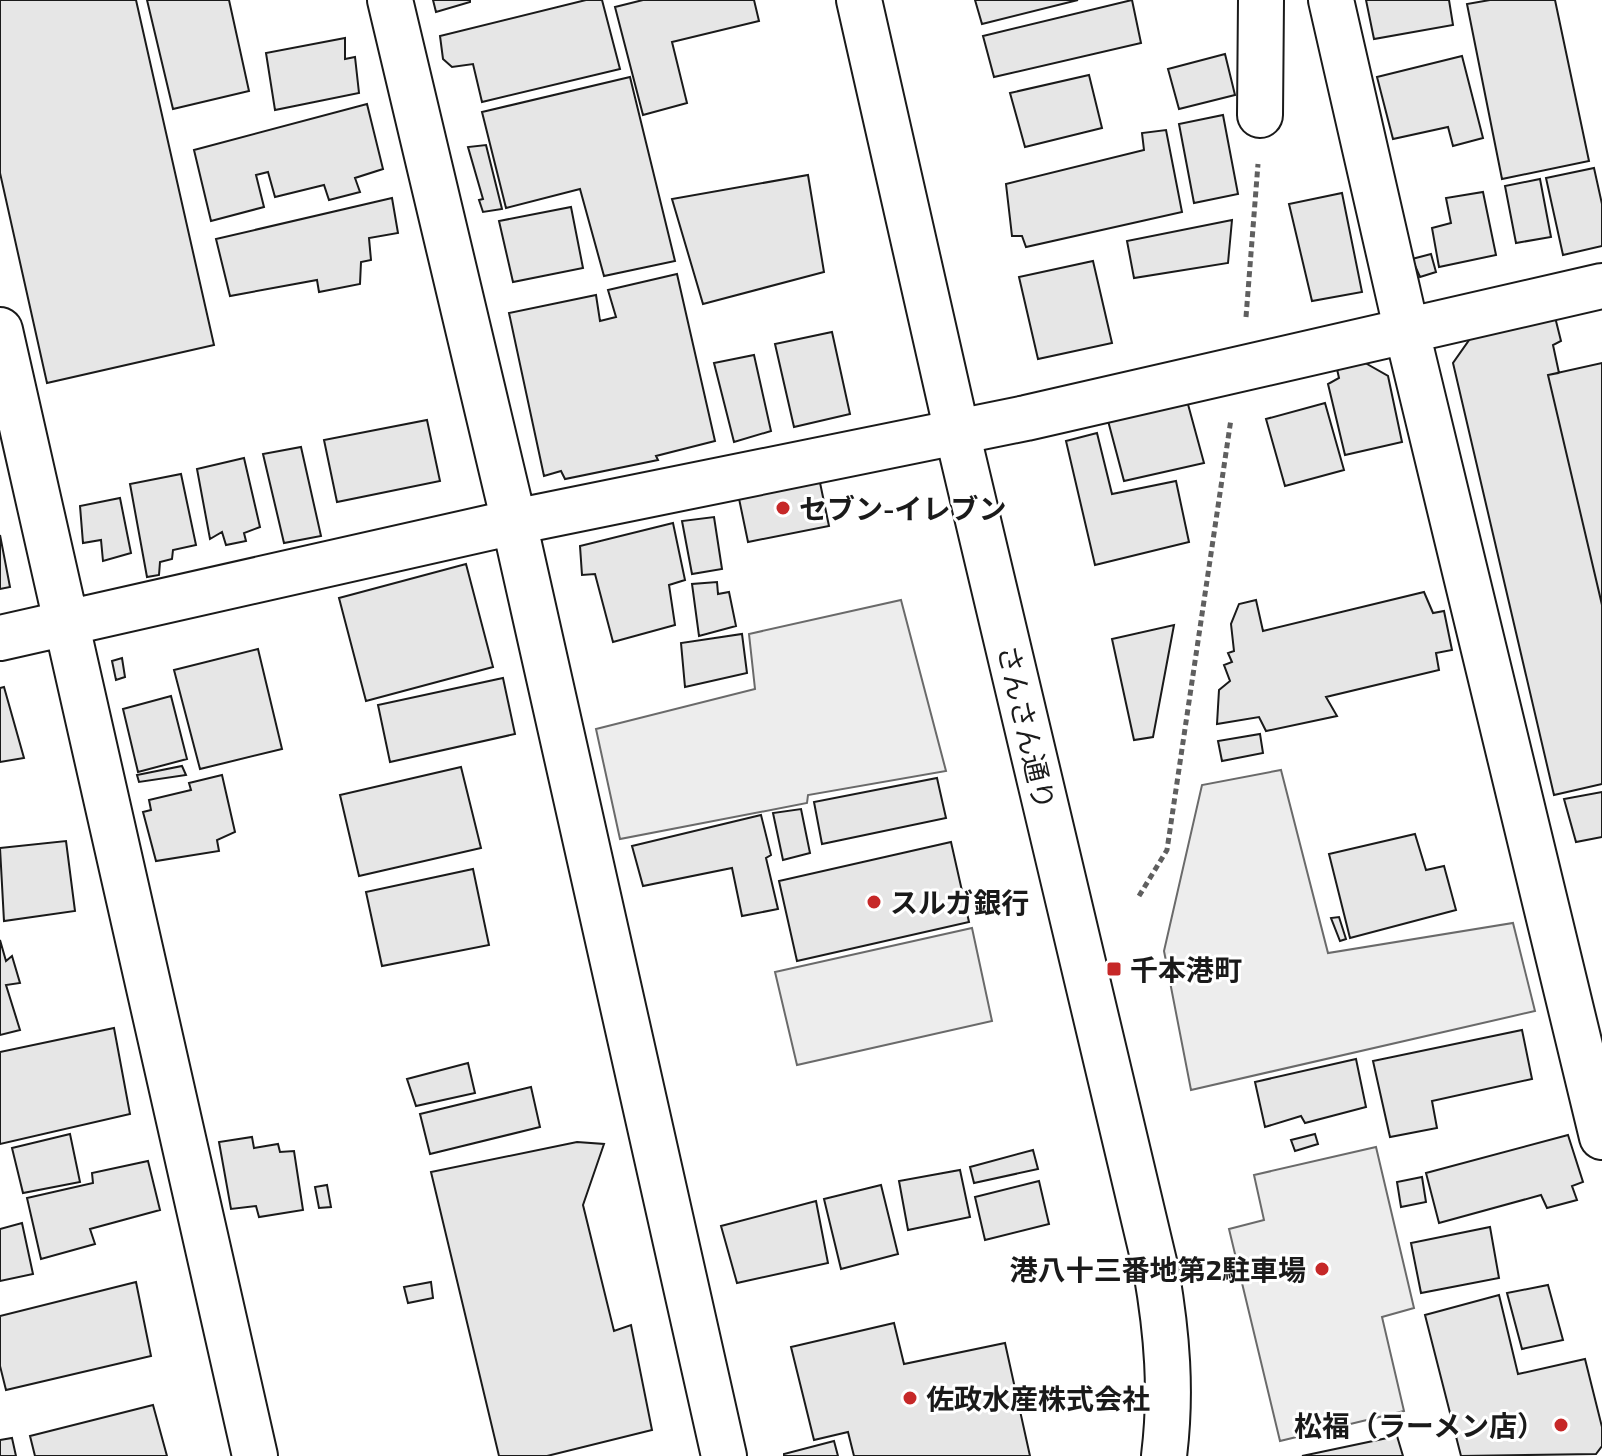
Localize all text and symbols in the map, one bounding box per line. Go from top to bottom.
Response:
place label: セブン-イレブン [799,491,1007,525]
marker: セブン-イレブン [774,499,792,517]
street label: さんさん通り [992,641,1062,813]
place label: スルガ銀行 [890,885,1029,919]
marker: スルガ銀行 [865,893,883,911]
place label: 千本港町 [1130,952,1242,986]
marker: 千本港町 [1105,960,1123,978]
place label: 港八十三番地第2駐車場 [1010,1252,1306,1286]
marker: 港八十三番地第2駐車場 [1313,1260,1331,1278]
place label: 佐政水産株式会社 [926,1381,1150,1415]
marker: 佐政水産株式会社 [901,1389,919,1407]
place label: 松福（ラーメン店） [1294,1408,1545,1442]
marker: 松福（ラーメン店） [1552,1416,1570,1434]

